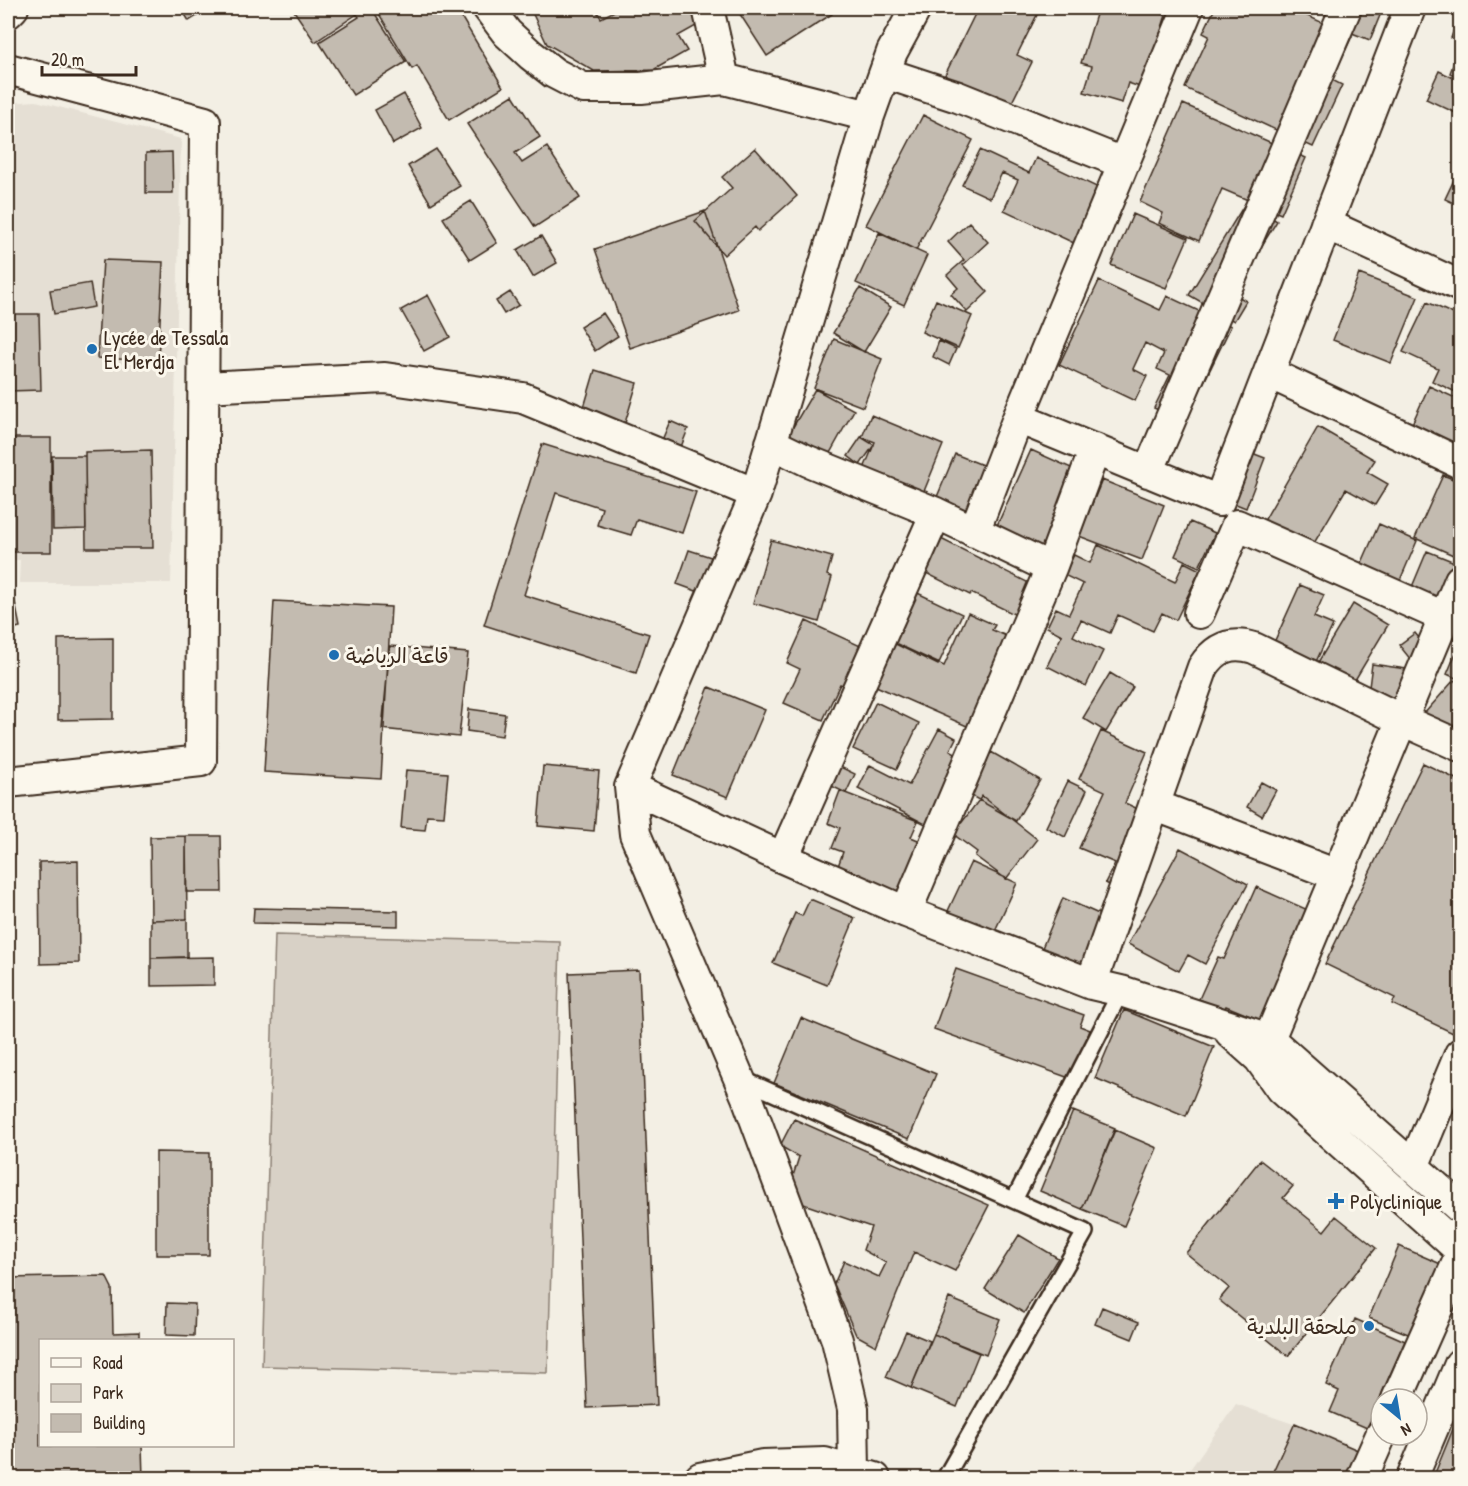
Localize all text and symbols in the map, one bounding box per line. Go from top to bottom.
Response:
scale bar [42,39,136,77]
text: 20 m [51,47,84,72]
place label: Lycée de Tessala El Merdja [104,323,228,376]
marker: Lycée de Tessala El Merdja [85,342,99,356]
place label: قاعة الرياضة [346,641,449,670]
marker: قاعة الرياضة [327,648,341,662]
place label: Polyclinique [1350,1187,1442,1216]
marker: Polyclinique [1327,1192,1345,1210]
place label: ملحقة البلدية [1247,1312,1357,1341]
marker: ملحقة البلدية [1362,1319,1376,1333]
legend [39,1339,234,1447]
text: Road [93,1350,123,1375]
text: Park [93,1380,124,1405]
north arrow [1369,1387,1429,1447]
text: Building [93,1410,145,1435]
text: N [1397,1418,1416,1442]

